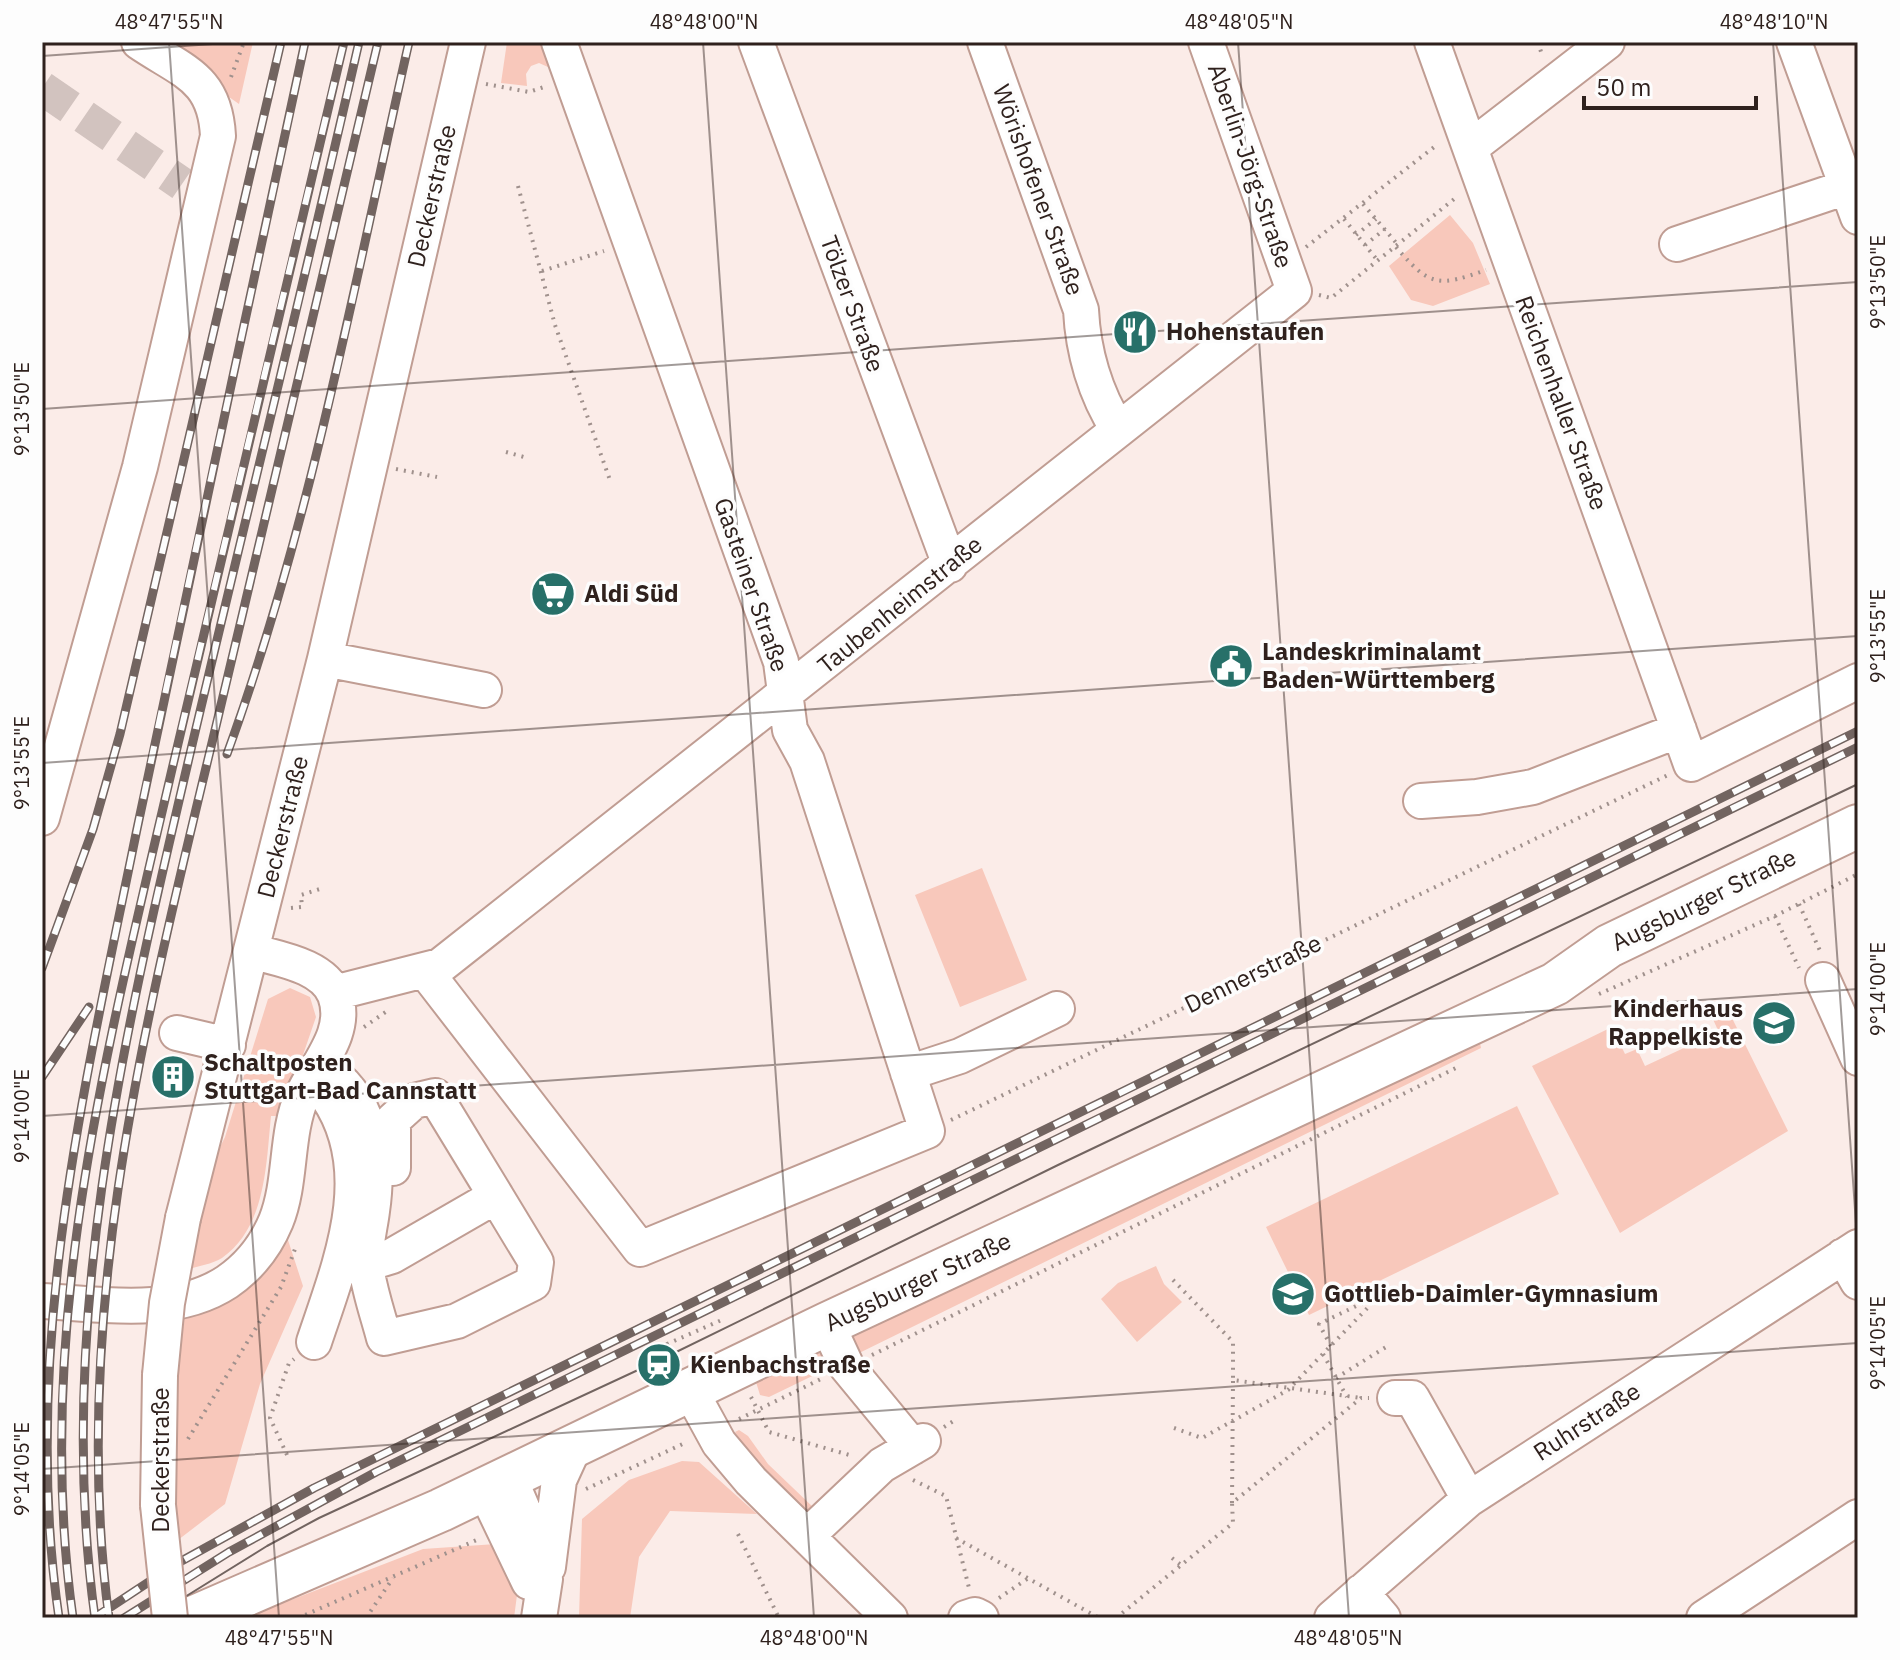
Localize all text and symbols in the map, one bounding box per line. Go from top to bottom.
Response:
text: 48°47'55"N [115,8,223,35]
text: 48°48'00"N [650,8,758,35]
text: 48°48'05"N [1185,8,1293,35]
text: 48°48'10"N [1720,8,1828,35]
street label: Aberlin-Jörg-Straße [1201,59,1301,272]
scale bar [1584,60,1756,110]
text: 50 m [1596,71,1651,103]
street label: Wörishofener Straße [986,80,1092,300]
street label: Deckerstraße [399,121,463,270]
street label: Tölzer Straße [813,231,892,376]
text: 9°13'50"E [1864,235,1891,329]
street label: Reichenhaller Straße [1508,291,1616,514]
restaurant icon: Hohenstaufen [1111,308,1159,356]
place label: Hohenstaufen [1166,315,1324,347]
text: 9°13'50"E [8,362,35,456]
street label: Gasteiner Straße [707,493,797,676]
street label: Taubenheimstraße [810,528,988,681]
supermarket icon: Aldi Süd [529,570,577,618]
place label: Aldi Süd [584,577,679,609]
text: 9°13'55"E [1864,589,1891,683]
place label: Landeskriminalamt Baden-Württemberg [1262,635,1495,695]
public building icon: Landeskriminalamt Baden-Württemberg [1207,642,1255,690]
text: 9°13'55"E [8,716,35,810]
street label: Deckerstraße [249,752,315,901]
street label: Augsburger Straße [1606,840,1801,958]
street label: Dennerstraße [1179,926,1326,1020]
text: 9°14'00"E [1864,942,1891,1036]
place label: Kinderhaus Rappelkiste [1608,992,1743,1052]
school or university icon: Kinderhaus Rappelkiste [1750,999,1798,1047]
place label: Schaltposten Stuttgart-Bad Cannstatt [204,1046,477,1106]
building icon: Schaltposten Stuttgart-Bad Cannstatt [149,1053,197,1101]
text: 9°14'00"E [8,1069,35,1163]
street label: Augsburger Straße [819,1224,1016,1338]
school or university icon: Gottlieb-Daimler-Gymnasium [1269,1270,1317,1318]
place label: Gottlieb-Daimler-Gymnasium [1324,1277,1658,1309]
text: 9°14'05"E [1864,1296,1891,1390]
station icon: Kienbachstraße [635,1341,683,1389]
place label: Kienbachstraße [690,1348,871,1380]
street label: Ruhrstraße [1527,1375,1646,1468]
street label: Deckerstraße [144,1387,176,1533]
text: 9°14'05"E [8,1422,35,1516]
text: 48°47'55"N [225,1624,333,1651]
text: 48°48'00"N [760,1624,868,1651]
text: 48°48'05"N [1294,1624,1402,1651]

